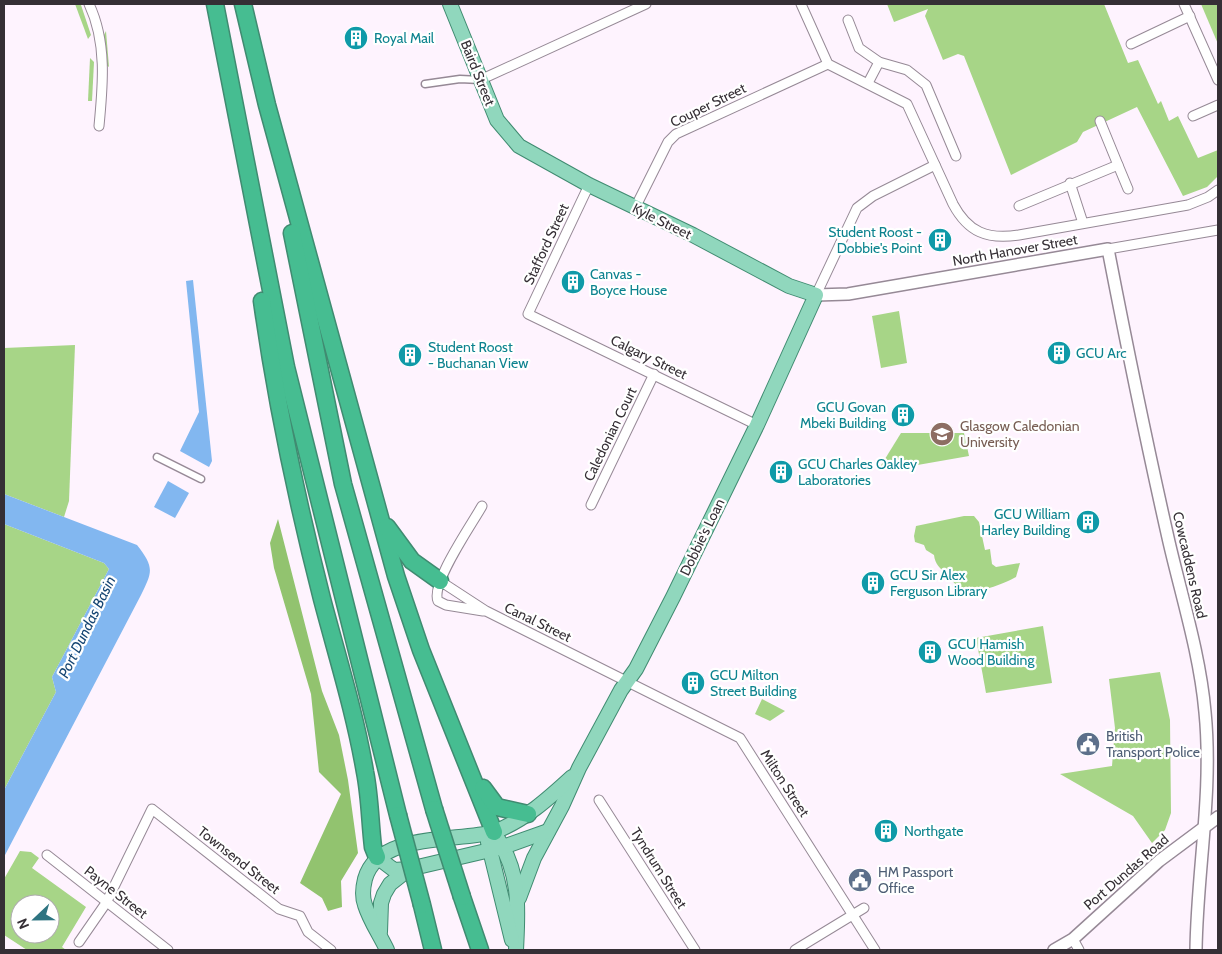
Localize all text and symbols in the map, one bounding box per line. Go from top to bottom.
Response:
building icon: Royal Mail [343,25,369,51]
place label: Royal Mail [374,29,435,47]
street label: Baird Street [457,38,499,109]
street label: Couper Street [667,79,749,131]
street label: Kyle Street [629,199,695,243]
street label: Stafford Street [519,200,573,287]
place label: Student Roost - Dobbie's Point [828,223,922,257]
building icon: Student Roost - Dobbie's Point [927,227,953,253]
street label: North Hanover Street [951,230,1079,270]
place label: Canvas - Boyce House [590,265,667,299]
building icon: Canvas - Boyce House [560,269,586,295]
street label: Calgary Street [608,331,690,383]
place label: Student Roost - Buchanan View [428,338,528,372]
building icon: GCU Arc [1046,340,1072,366]
building icon: Student Roost - Buchanan View [397,342,423,368]
place label: GCU Arc [1076,344,1127,362]
street label: Caledonian Court [579,384,641,484]
place label: GCU Govan Mbeki Building [800,398,887,432]
building icon: GCU Govan Mbeki Building [890,402,916,428]
place label: Glasgow Caledonian University [960,417,1080,451]
school or university icon: Glasgow Caledonian University [929,421,955,447]
place label: GCU Charles Oakley Laboratories [798,455,917,489]
building icon: GCU Charles Oakley Laboratories [768,459,794,485]
street label: Dobbie's Loan [676,495,728,579]
place label: GCU William Harley Building [981,505,1071,539]
building icon: GCU William Harley Building [1075,509,1101,535]
street label: Cowcaddens Road [1169,510,1211,620]
place label: GCU Sir Alex Ferguson Library [890,566,987,600]
building icon: GCU Sir Alex Ferguson Library [860,570,886,596]
water label: Port Dundas Basin [55,573,119,681]
street label: Canal Street [502,598,575,646]
place label: GCU Hamish Wood Building [948,635,1035,669]
building icon: GCU Hamish Wood Building [917,639,943,665]
place label: GCU Milton Street Building [710,666,798,700]
building icon: GCU Milton Street Building [680,670,706,696]
place label: British Transport Police [1106,727,1200,761]
public building icon: British Transport Police [1075,731,1101,757]
street label: Milton Street [757,746,814,820]
building icon: Northgate [873,818,899,844]
street label: Townsend Street [194,822,284,898]
place label: Northgate [904,822,963,840]
street label: Tyndrum Street [627,824,691,912]
street label: Port Dundas Road [1080,830,1172,914]
street label: Payne Street [81,862,151,922]
place label: HM Passport Office [878,863,953,897]
public building icon: HM Passport Office [847,867,873,893]
north arrow [10,894,60,944]
text: N [13,916,33,932]

